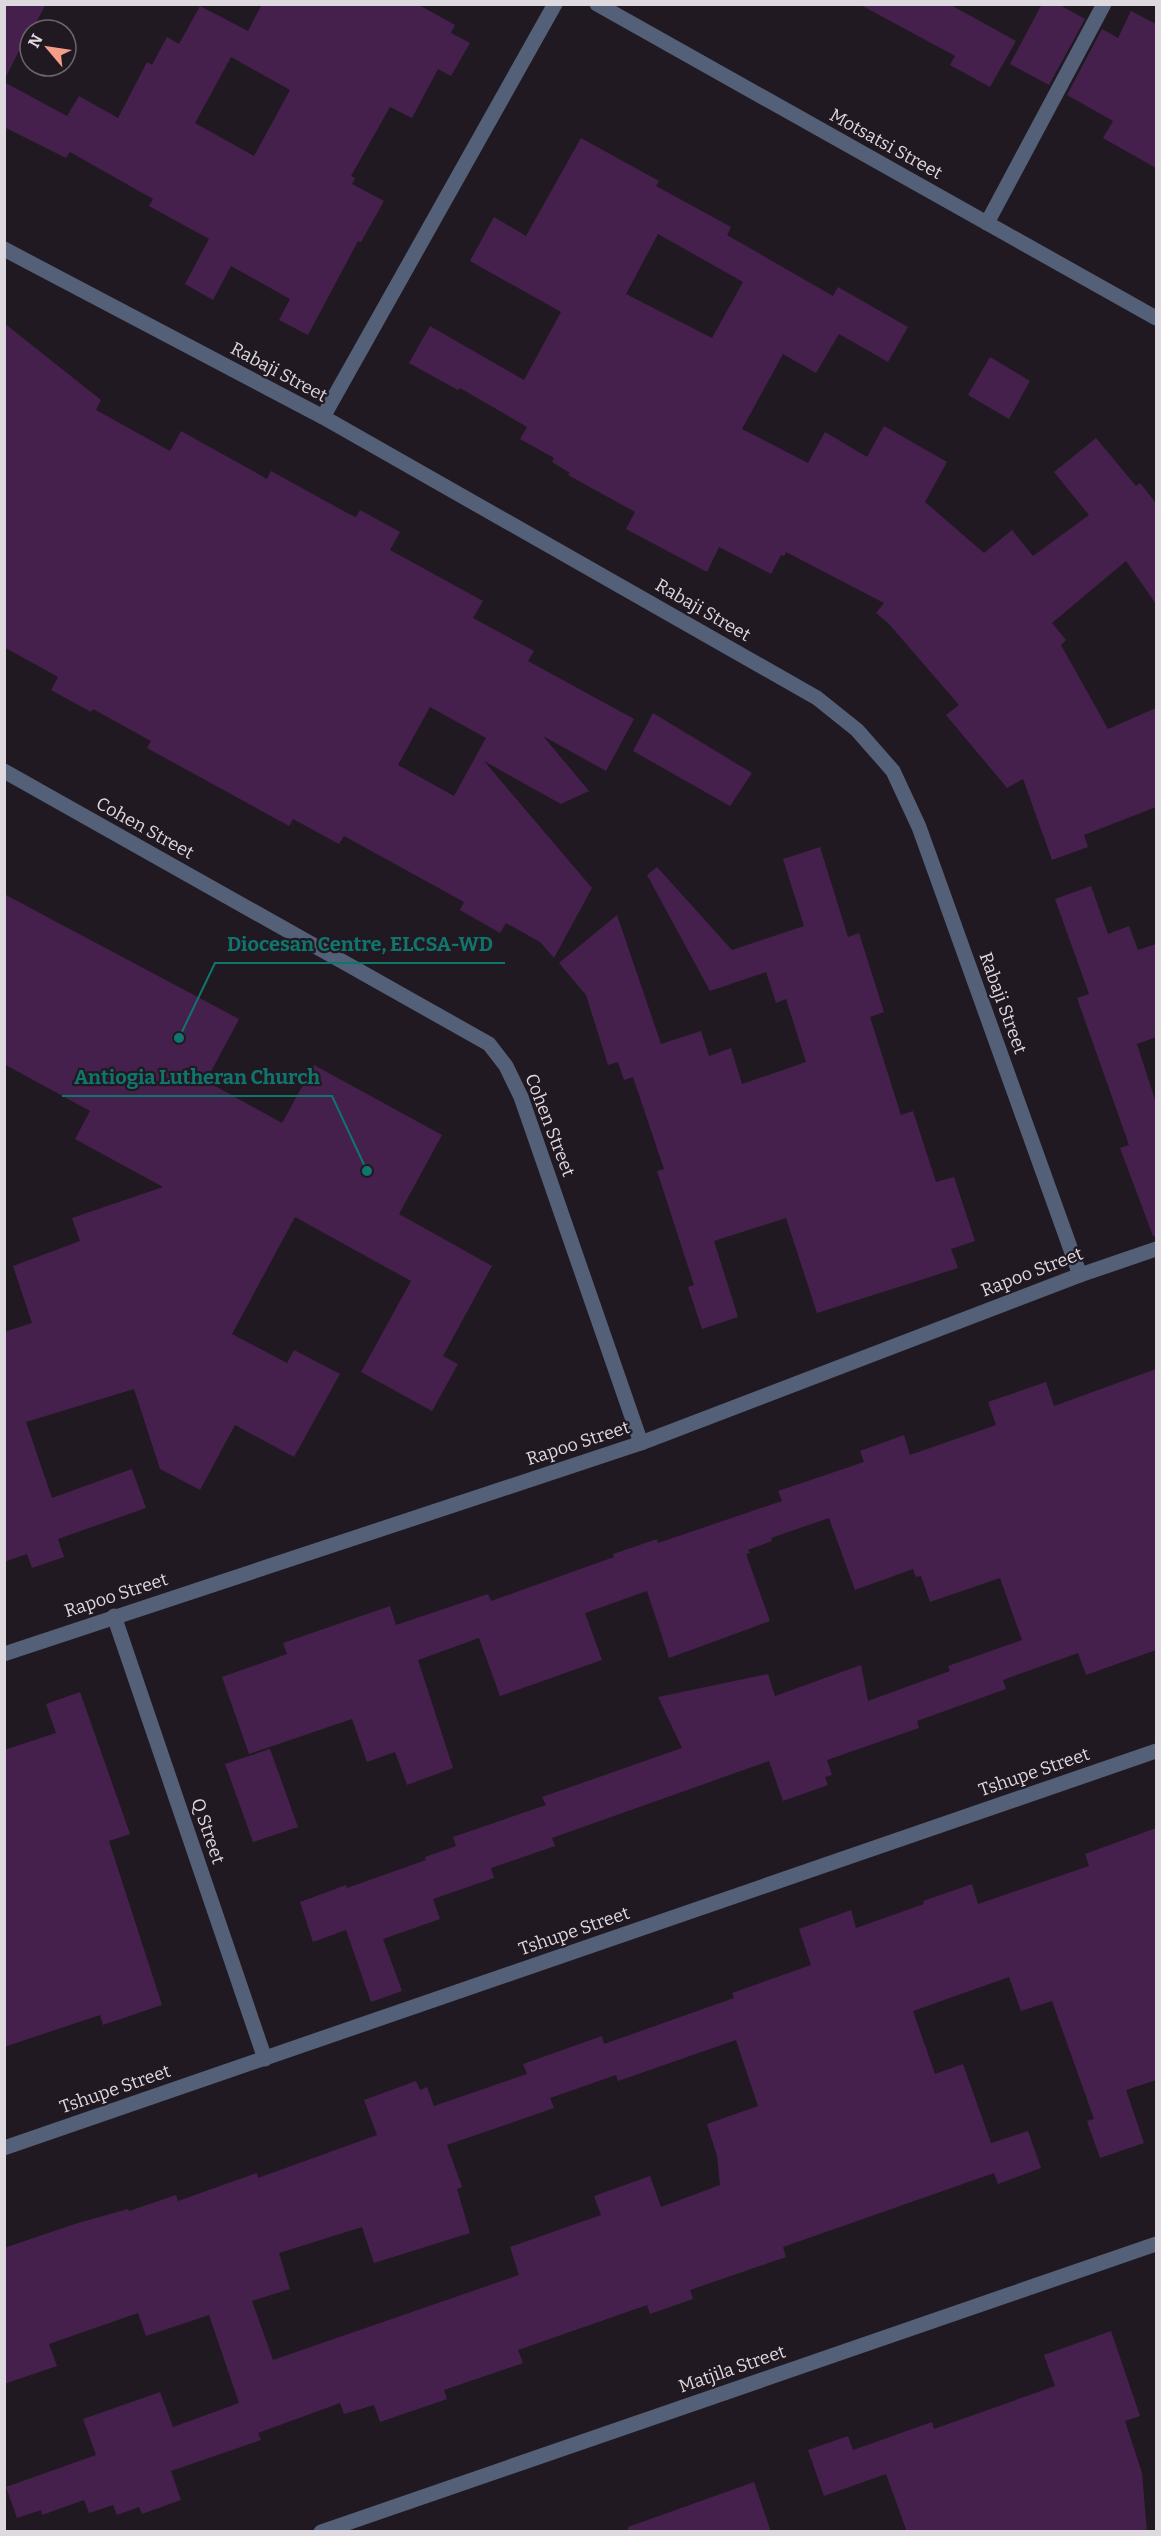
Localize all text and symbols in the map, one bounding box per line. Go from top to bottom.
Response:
north arrow [18,18,78,78]
text: N [24,31,47,51]
street label: Motsatsi Street [826,104,947,184]
street label: Rabaji Street [227,337,332,407]
street label: Rabaji Street [651,574,755,646]
street label: Cohen Street [92,792,198,864]
callout: Diocesan Centre, ELCSA-WD [215,925,505,963]
text: Diocesan Centre, ELCSA-WD [227,932,493,956]
street label: Rabaji Street [974,949,1032,1057]
callout: Antiogia Lutheran Church [62,1058,332,1096]
text: Antiogia Lutheran Church [74,1065,320,1089]
street label: Cohen Street [520,1070,580,1180]
street label: Rapoo Street [978,1242,1086,1301]
street label: Rapoo Street [524,1416,633,1470]
street label: Rapoo Street [62,1568,171,1622]
street label: Tshupe Street [976,1743,1093,1801]
street label: Q Street [187,1795,230,1867]
street label: Tshupe Street [516,1902,633,1960]
street label: Tshupe Street [57,2060,174,2118]
street label: Matjila Street [676,2340,789,2398]

